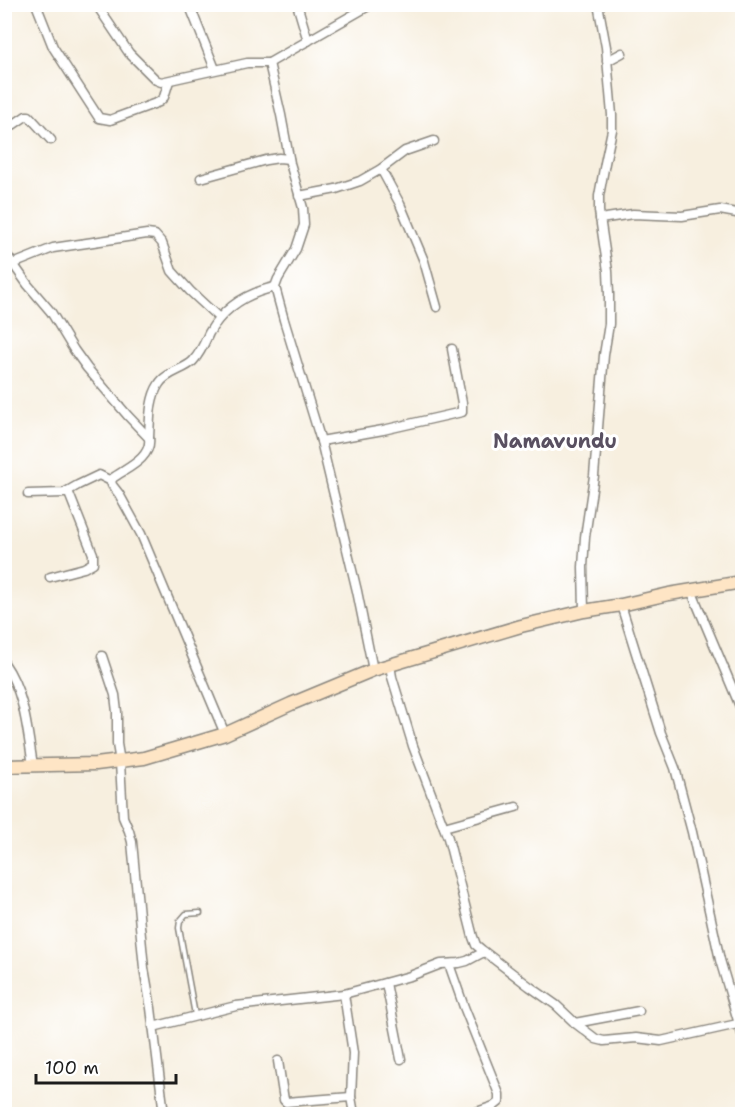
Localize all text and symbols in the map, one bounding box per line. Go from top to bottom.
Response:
district label: Namavundu [493,428,617,454]
scale bar [36,1047,176,1085]
text: 100 m [45,1056,99,1080]

